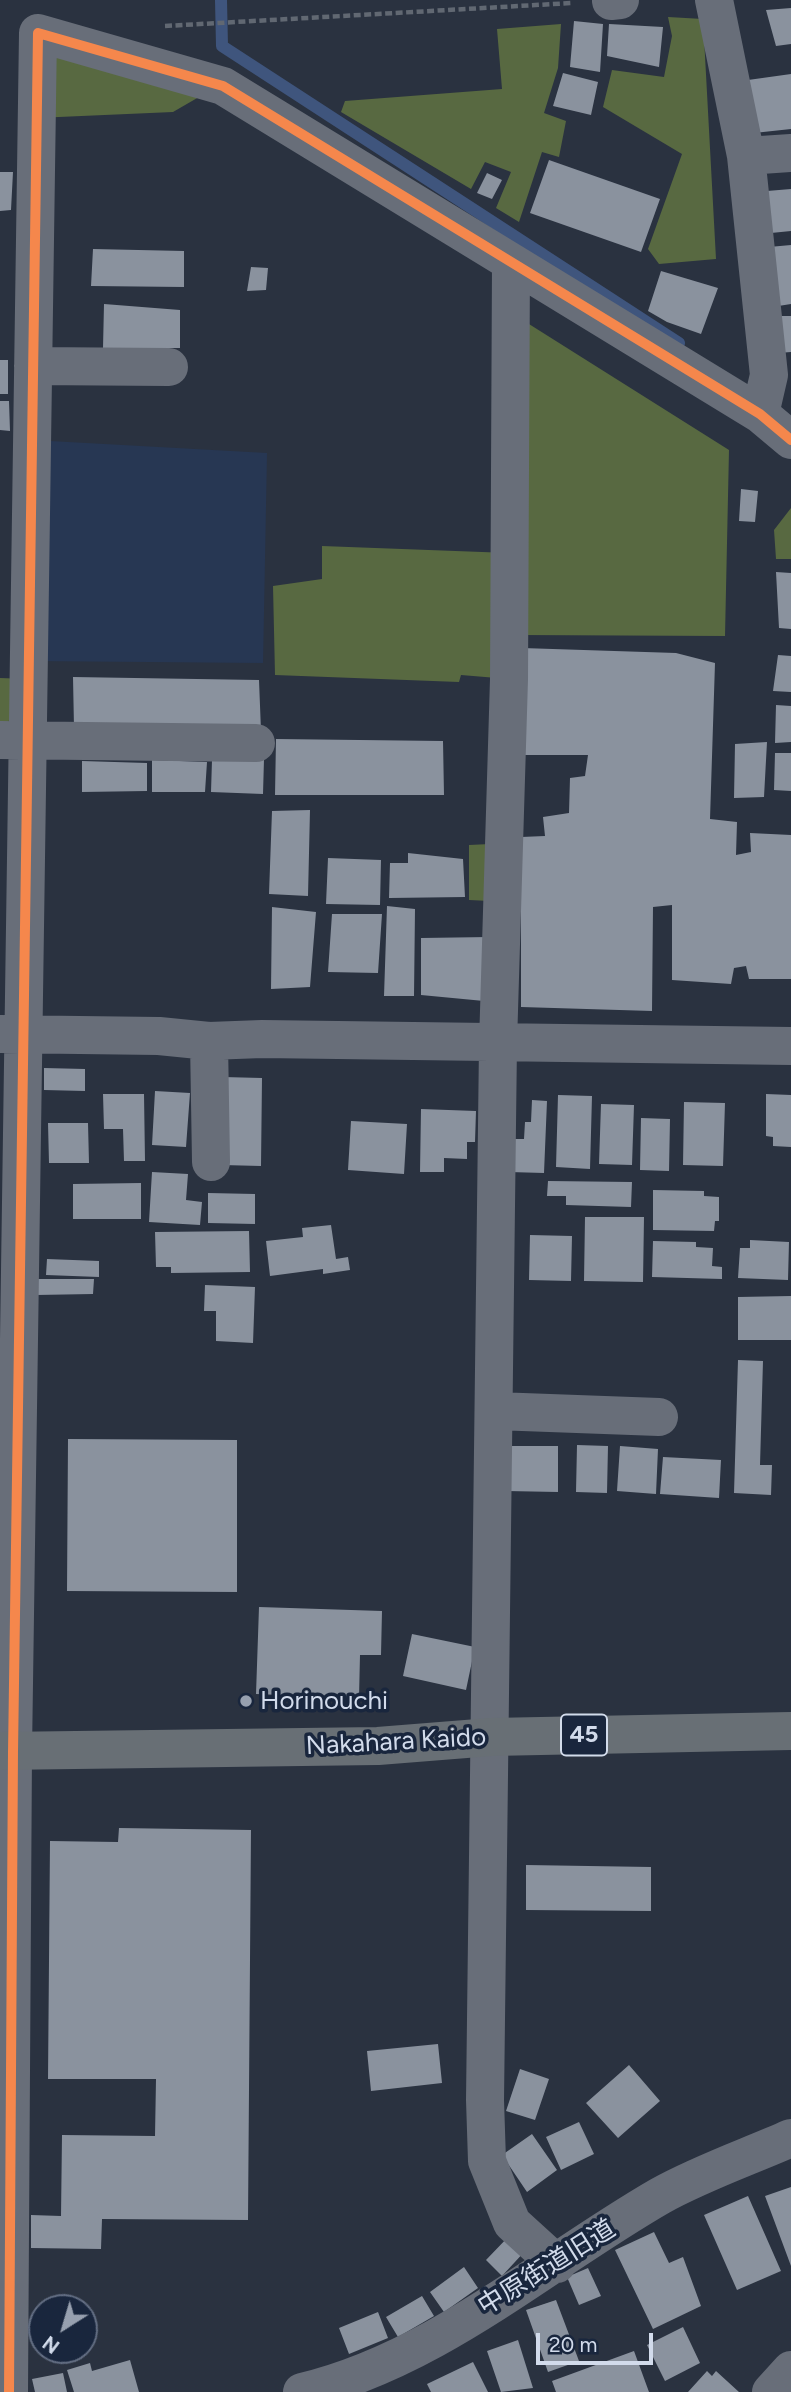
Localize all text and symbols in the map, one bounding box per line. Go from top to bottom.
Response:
place label: Horinouchi [260,1685,388,1717]
marker: Horinouchi [238,1693,254,1709]
road number: 45 [561,1714,607,1756]
street label: Nakahara Kaido [305,1722,487,1762]
street label: 中原街道旧道 [473,2213,621,2323]
north arrow [28,2294,98,2364]
scale bar [539,2318,656,2362]
text: N [38,2331,64,2358]
text: 20 m [549,2332,597,2357]

